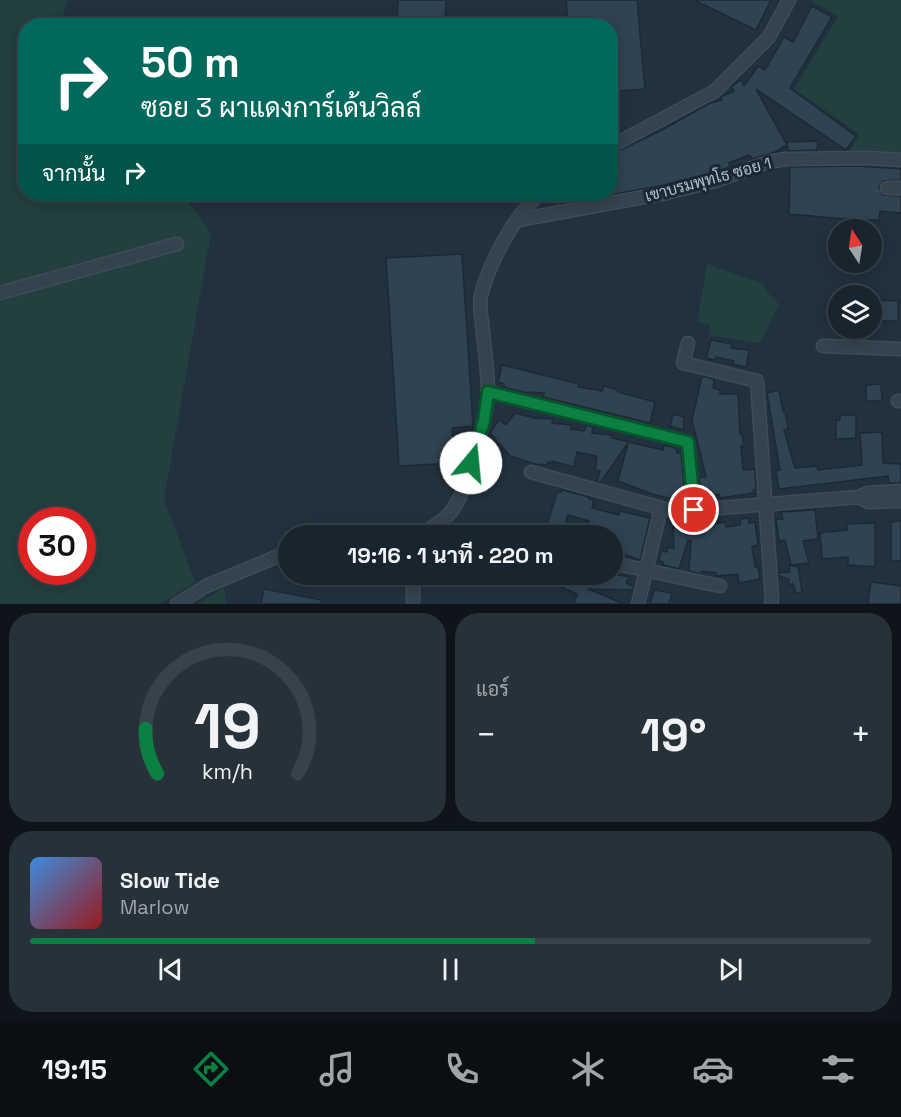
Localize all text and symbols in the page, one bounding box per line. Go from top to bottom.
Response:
text: 50 m [141,36,240,89]
icon: right [42,42,120,120]
text: ซอย 3 ผาแดงการ์เด้นวิลล์ [141,90,421,125]
street label: เขาบรมพุทโธ ซอย 1 [642,152,774,207]
icon: right [118,156,151,189]
text: จากนั้น [42,159,106,187]
north arrow [828,219,882,273]
map controls [828,219,882,339]
button: layers [828,285,882,339]
position arrow [439,431,503,495]
pin [668,484,719,535]
icon: arrive [677,493,710,526]
speed limit sign: 30 [18,507,96,585]
text: 19:16 · 1 นาที · 220 m [347,541,554,569]
text: แอร์ [476,676,509,702]
text: 19 [194,687,261,766]
text: 19° [641,707,706,764]
text: − [476,714,496,756]
text: + [851,714,871,756]
text: km/h [202,759,253,786]
text: Slow Tide [120,866,220,894]
text: Marlow [120,894,189,920]
icon: previous [154,953,187,986]
icon: pause [434,953,467,986]
icon: next [714,953,747,986]
icon: directions [190,1048,232,1090]
icon: music [316,1048,358,1090]
icon: phone [441,1048,483,1090]
icon: climate [567,1048,609,1090]
icon: car [692,1048,734,1090]
icon: filters [817,1048,859,1090]
text: 19:15 [42,1052,107,1087]

